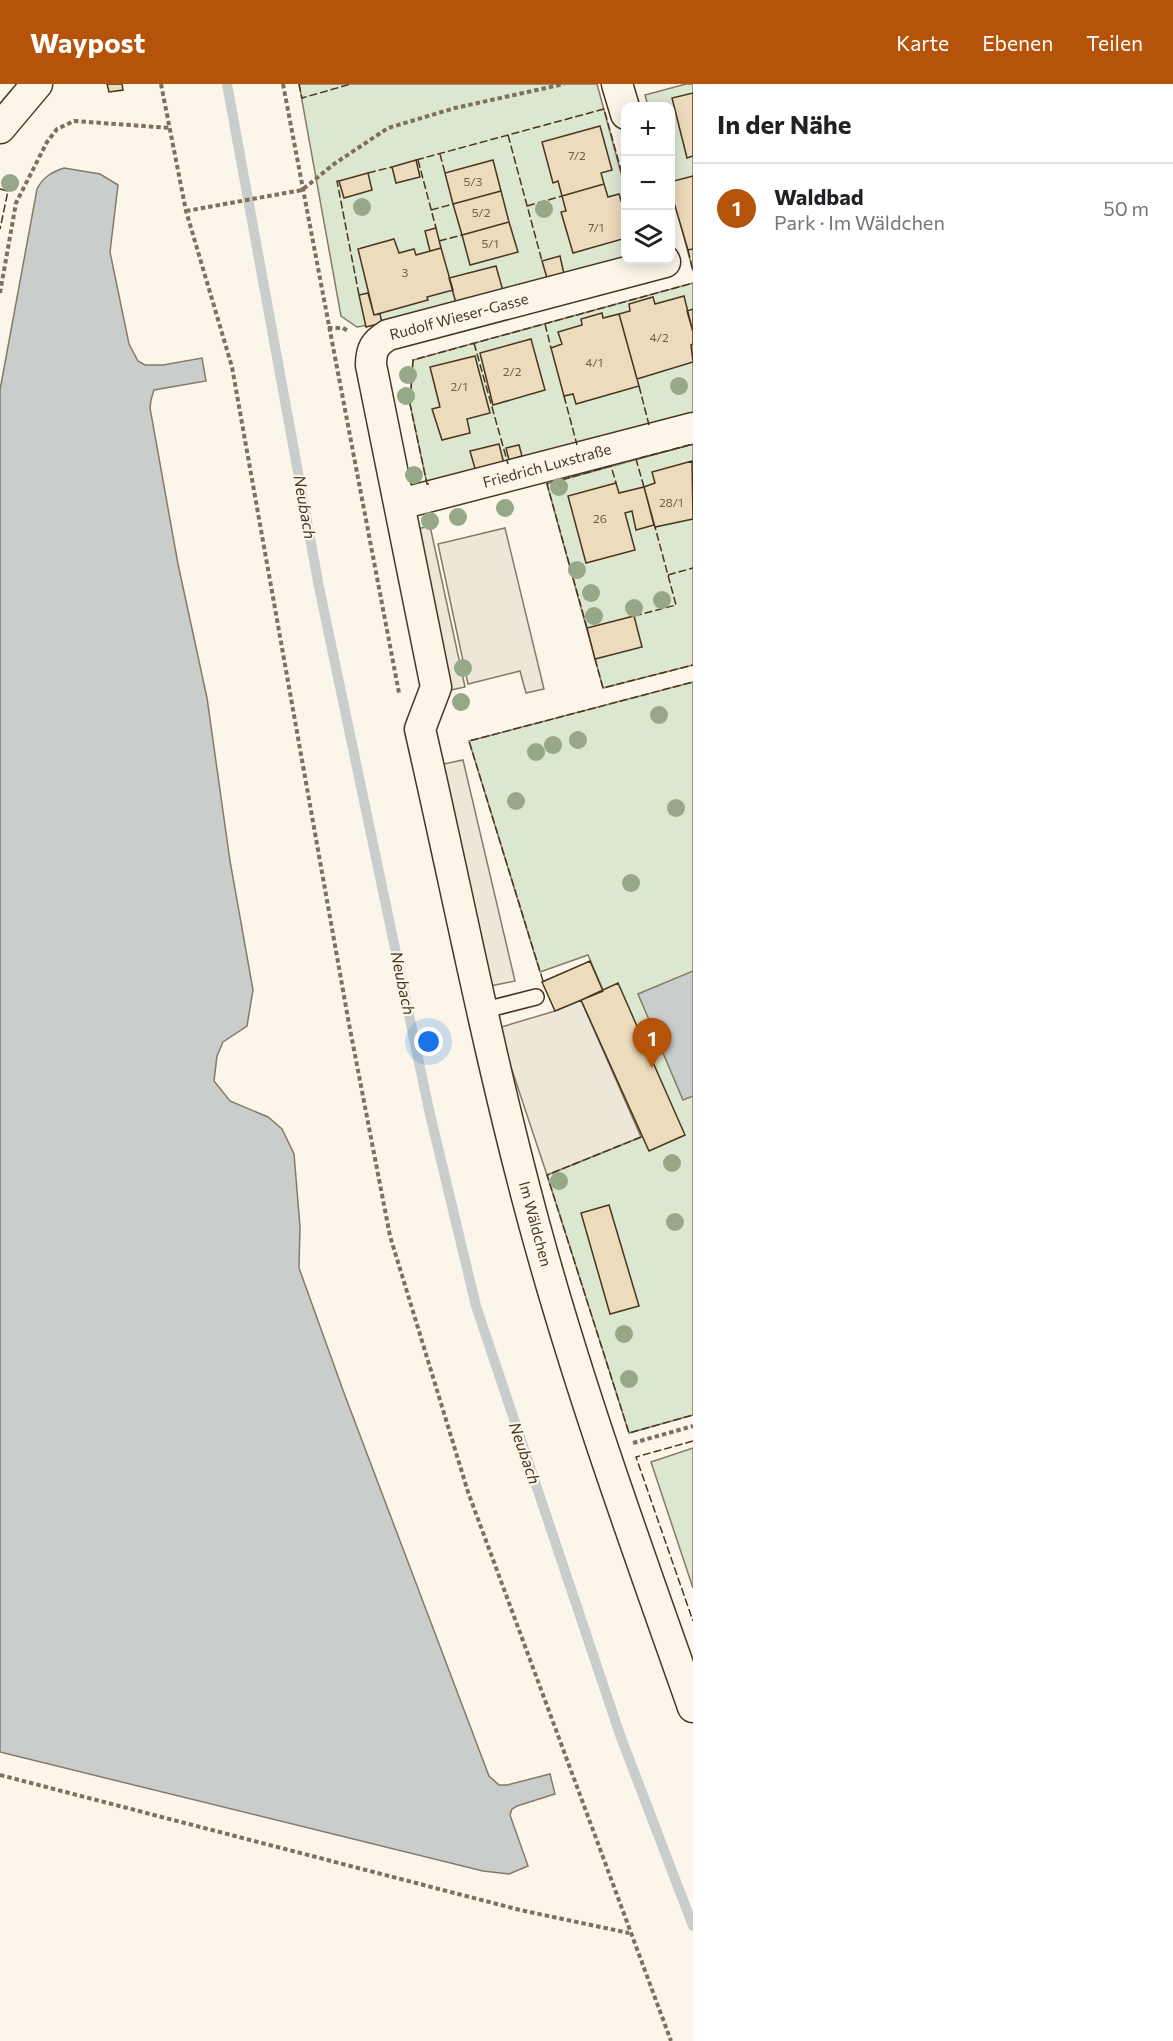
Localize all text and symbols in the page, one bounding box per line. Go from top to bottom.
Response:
text: Waypost [30,25,145,59]
text: Karte [896,30,949,55]
text: Ebenen [982,30,1053,55]
text: Teilen [1086,30,1143,55]
map controls [621,102,675,264]
button: + [621,102,675,156]
text: In der Nähe [717,108,852,139]
house number: 7/2 [568,148,586,162]
button: − [621,156,675,210]
house number: 5/3 [464,174,483,188]
text: Waldbad [774,183,864,210]
text: 1 [732,196,741,220]
text: 50 m [1103,196,1149,220]
house number: 5/2 [472,205,491,219]
button: layers [621,210,675,264]
text: Park · Im Wäldchen [774,210,945,234]
house number: 7/1 [588,220,604,234]
house number: 5/1 [481,236,499,250]
house number: 3 [402,265,409,279]
street label: Rudolf Wieser-Gasse [387,289,530,343]
house number: 4/2 [649,330,669,344]
house number: 4/1 [585,355,603,369]
house number: 2/2 [503,364,522,378]
house number: 2/1 [450,379,468,393]
street label: Friedrich Luxstraße [481,439,613,491]
water label: Neubach [291,474,320,540]
house number: 28/1 [659,495,683,509]
house number: 26 [593,511,607,525]
water label: Neubach [388,949,419,1016]
pin: 1 [632,1018,672,1068]
your location [414,1027,443,1056]
street label: Im Wäldchen [516,1179,556,1268]
water label: Neubach [506,1419,545,1486]

